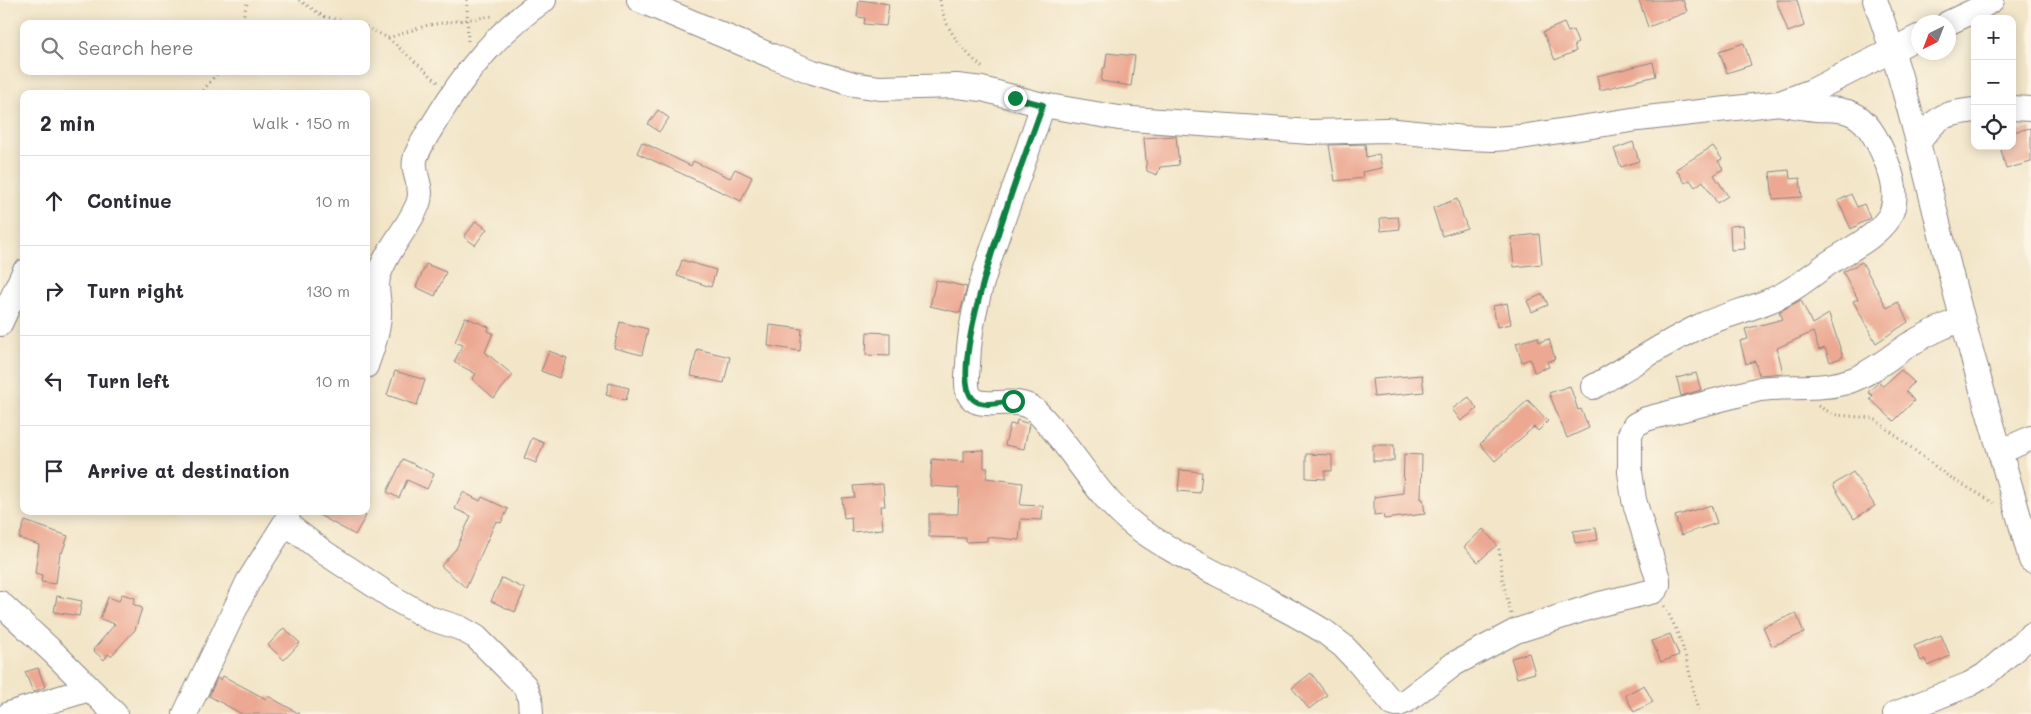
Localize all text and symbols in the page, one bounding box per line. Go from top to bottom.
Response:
north arrow [1911,15,1956,60]
map controls [1971,15,2016,150]
button: + [1971,15,2016,60]
search box [20,20,370,75]
icon: search [38,34,66,62]
text: Search here [78,35,194,60]
button: − [1971,60,2016,105]
route end [1004,87,1027,110]
button: locate [1971,105,2016,150]
text: 2 min [40,109,95,136]
text: Walk · 150 m [252,112,350,133]
icon: ahead [40,187,68,215]
text: Continue [87,188,172,213]
text: 10 m [315,190,350,211]
icon: right [40,277,68,305]
text: Turn right [87,278,184,303]
text: 130 m [306,280,350,301]
icon: left [40,367,68,395]
text: Turn left [87,368,170,393]
text: 10 m [315,370,350,391]
route start [1002,390,1025,413]
icon: arrive [40,457,68,485]
text: Arrive at destination [87,458,290,483]

